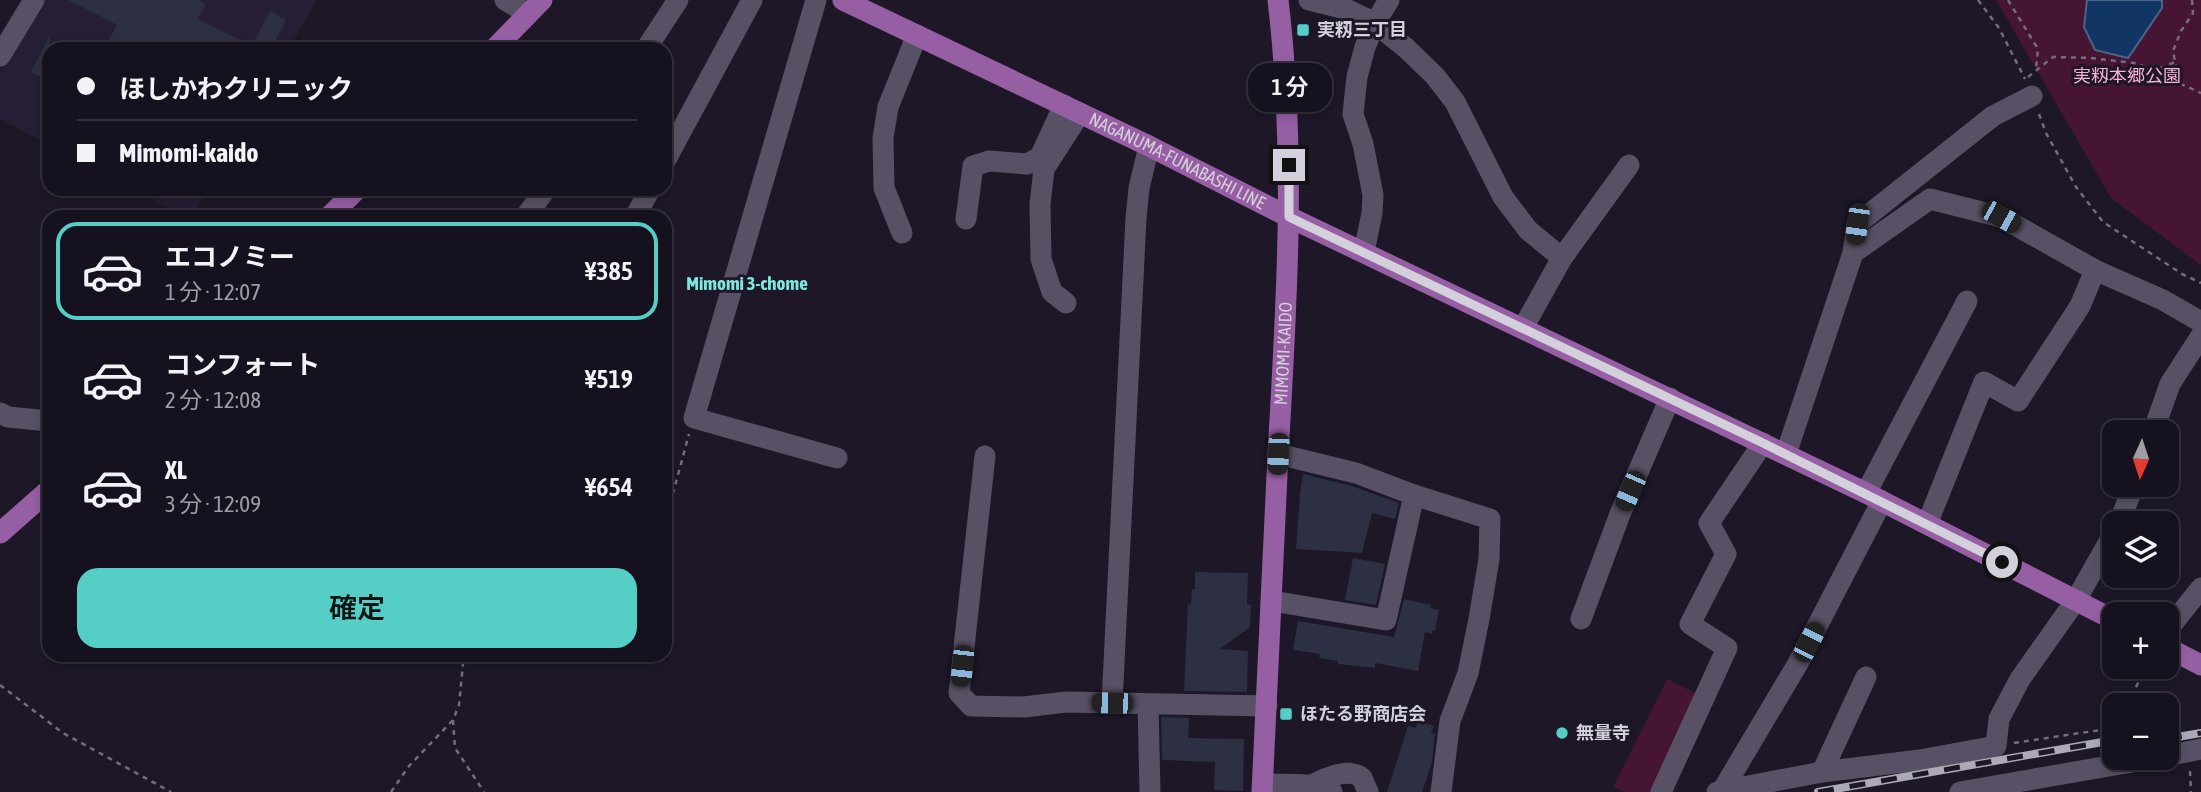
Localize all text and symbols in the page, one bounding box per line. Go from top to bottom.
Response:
place label: 実籾三丁目 [1317,19,1407,40]
marker: 実籾三丁目 [1295,22,1311,38]
callout: 1 分 [1247,64,1331,113]
park label: 実籾本郷公園 [2073,65,2181,86]
text: ほしかわクリニック [119,74,353,104]
text: 1 分 [1272,74,1308,100]
street label: NAGANUMA-FUNABASHI LINE [1086,108,1269,213]
text: Mimomi-kaido [119,138,259,168]
route end [1273,149,1305,181]
car [1978,198,2025,236]
car [1844,202,1871,246]
icon: car [81,240,144,303]
text: エコノミー [165,242,295,272]
text: ¥385 [585,256,633,286]
district label: Mimomi 3-chome [686,272,808,294]
text: 1 分 · 12:07 [165,279,261,305]
street label: MIMOMI-KAIDO [1270,302,1296,406]
icon: car [81,348,144,411]
text: コンフォート [165,350,320,380]
text: ¥519 [585,364,633,394]
text: 2 分 · 12:08 [165,387,261,413]
north arrow [2102,420,2179,497]
map controls [2102,420,2179,770]
car [1267,432,1290,476]
text: XL [165,455,187,485]
icon: car [81,456,144,519]
car [1612,468,1649,514]
text: ¥654 [585,472,633,502]
text: 3 分 · 12:09 [165,491,261,517]
button: layers [2102,511,2179,588]
route start [1986,546,2018,578]
button: 確定 [77,568,637,648]
button: + [2102,602,2179,679]
car [1791,619,1828,665]
car [950,644,975,688]
car [1091,692,1134,714]
button: − [2102,693,2179,770]
place label: ほたる野商店会 [1300,703,1426,724]
marker: ほたる野商店会 [1278,706,1294,722]
place label: 無量寺 [1576,722,1630,743]
marker: 無量寺 [1554,725,1570,741]

